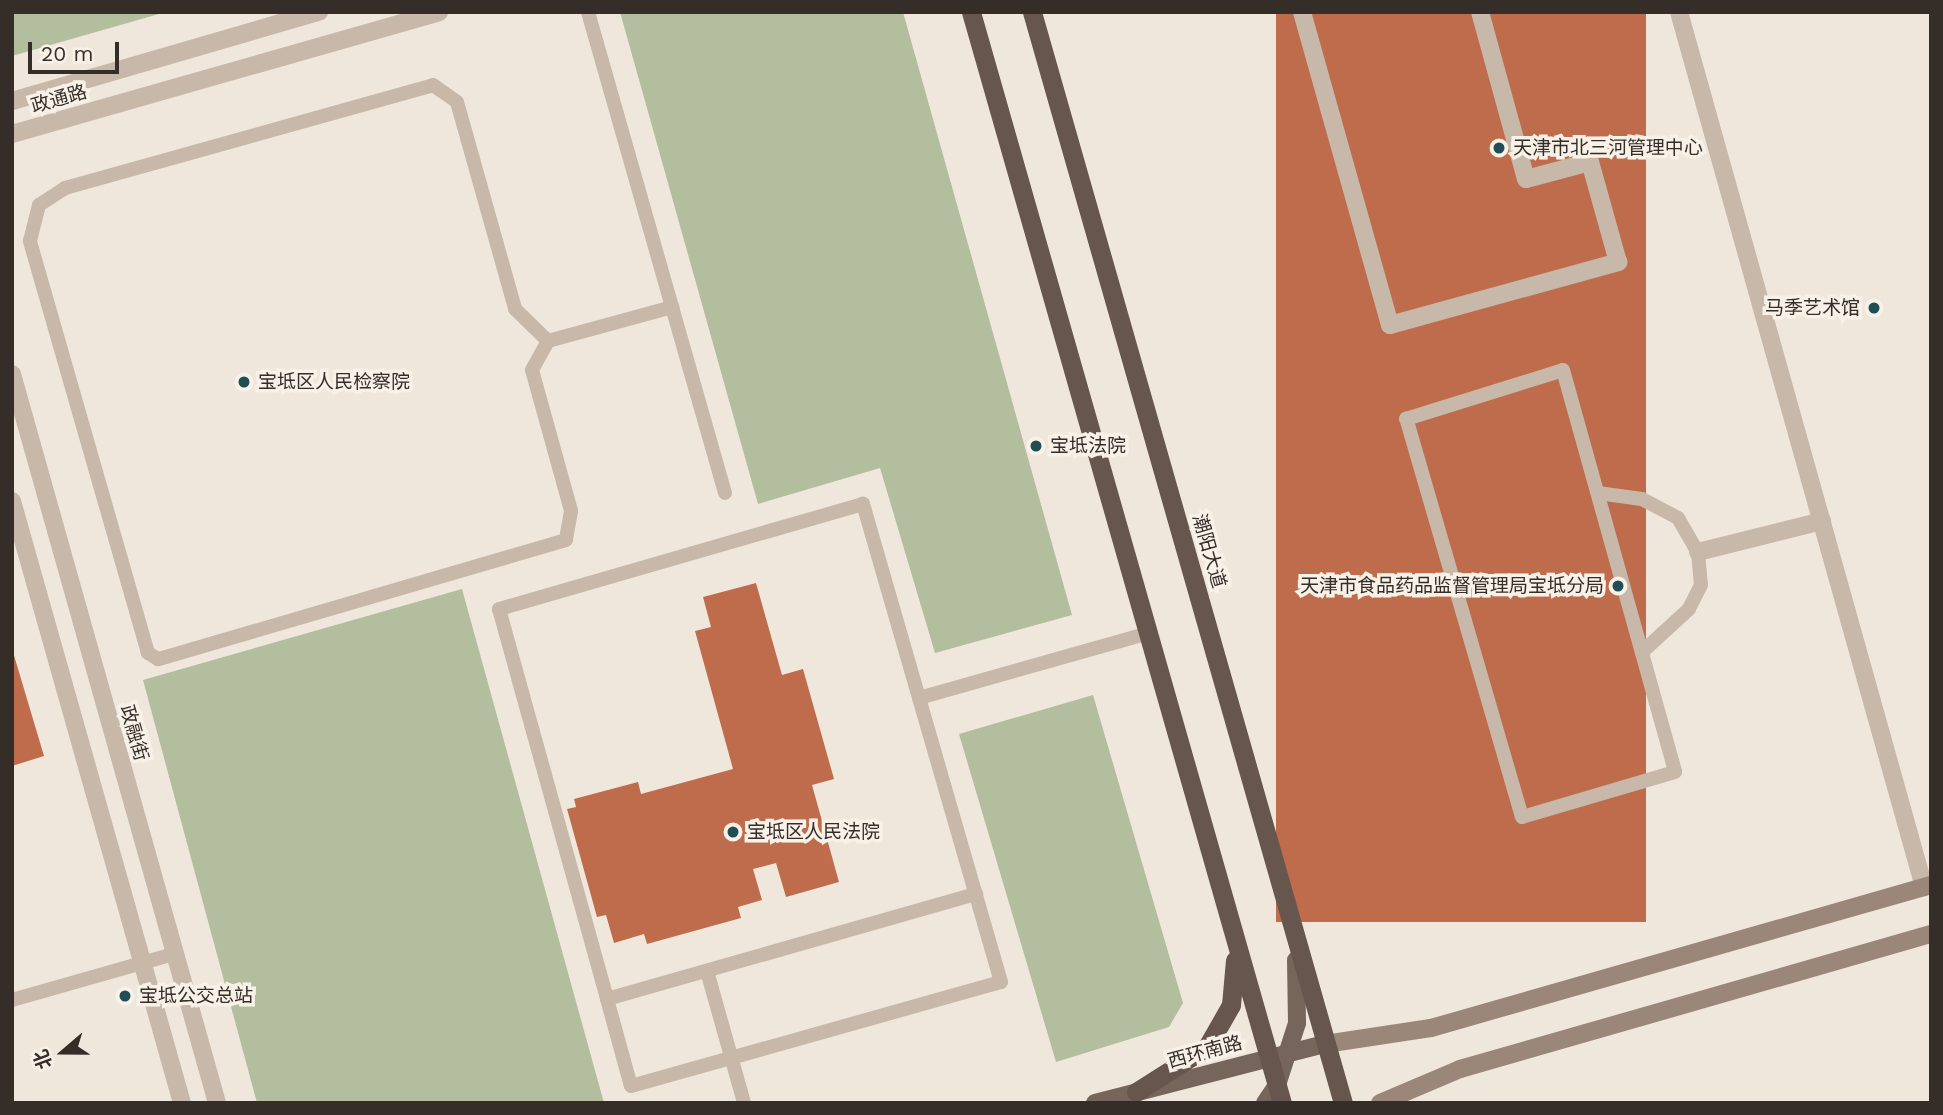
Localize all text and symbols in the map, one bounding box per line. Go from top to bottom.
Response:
scale bar [32,28,122,72]
text: 20 m [41,41,93,66]
street label: 政通路 [28,80,90,118]
place label: 天津市北三河管理中心 [1513,137,1703,159]
marker: 天津市北三河管理中心 [1491,140,1507,156]
place label: 马季艺术馆 [1765,297,1860,319]
marker: 马季艺术馆 [1866,300,1882,316]
place label: 宝坻区人民检察院 [258,371,410,393]
marker: 宝坻区人民检察院 [236,374,252,390]
place label: 宝坻法院 [1050,435,1126,457]
marker: 宝坻法院 [1028,438,1044,454]
street label: 潮阳大道 [1188,511,1230,591]
place label: 天津市食品药品监督管理局宝坻分局 [1300,575,1604,597]
marker: 天津市食品药品监督管理局宝坻分局 [1610,578,1626,594]
street label: 政融街 [115,702,153,764]
place label: 宝坻区人民法院 [747,821,880,843]
marker: 宝坻区人民法院 [725,824,741,840]
place label: 宝坻公交总站 [139,985,253,1007]
marker: 宝坻公交总站 [117,988,133,1004]
north arrow [28,1017,98,1087]
street label: 西环南路 [1165,1031,1245,1073]
text: 北 [29,1046,57,1072]

